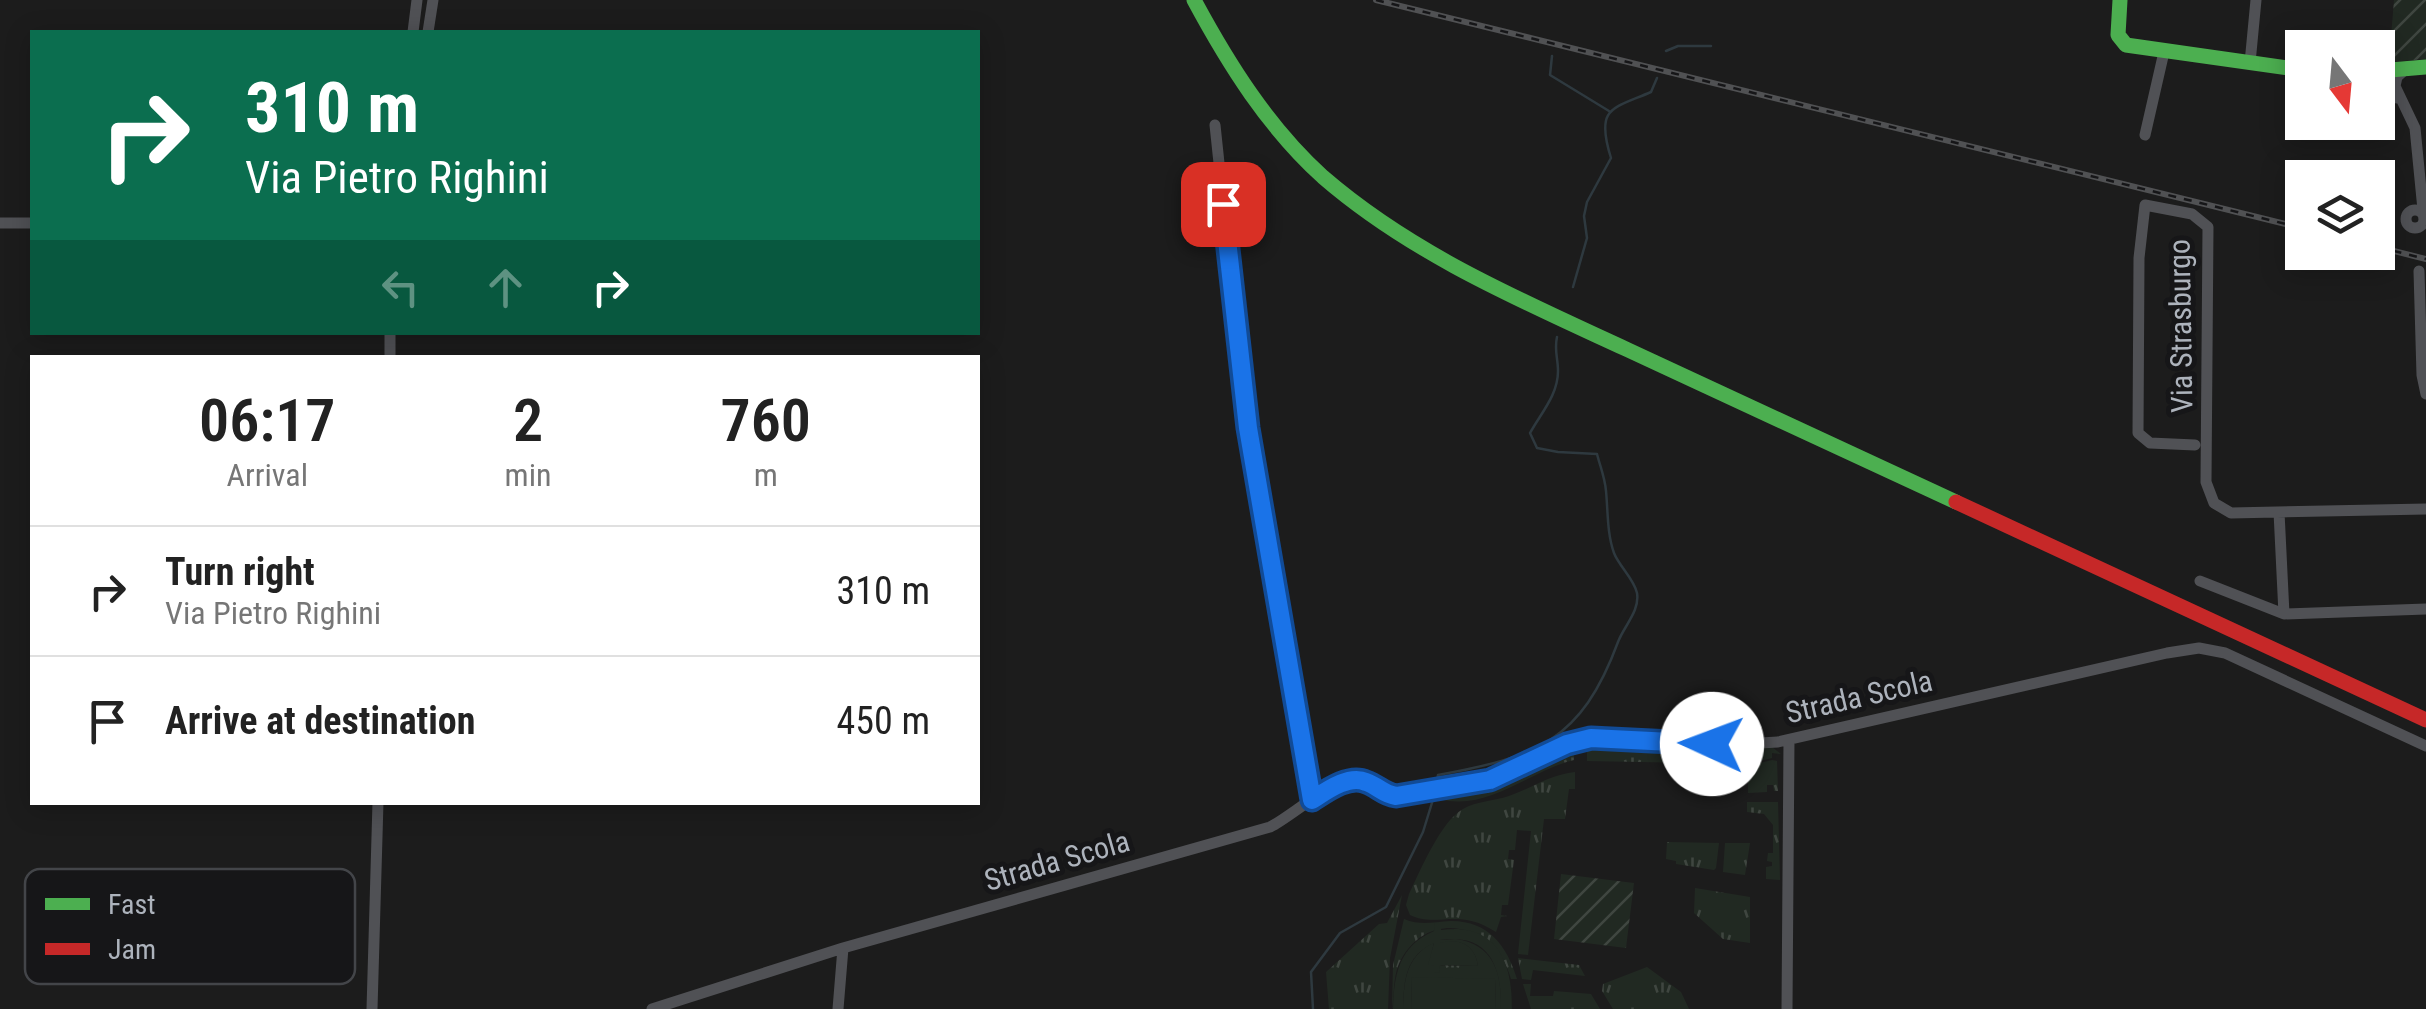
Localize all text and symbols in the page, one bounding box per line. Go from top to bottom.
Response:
north arrow [2285,30,2395,140]
map controls [2285,30,2395,270]
text: 310 m [245,67,419,149]
icon: right [80,70,210,200]
text: Via Pietro Righini [245,151,549,204]
button: layers [2285,160,2395,270]
pin [1181,162,1266,247]
icon: arrive [1196,177,1251,232]
street label: Via Strasburgo [2161,239,2200,413]
icon: left [373,260,428,315]
icon: ahead [478,260,533,315]
icon: right [583,260,638,315]
text: 06:17 [199,385,336,456]
text: 2 [513,385,543,456]
text: 760 [720,385,811,456]
text: Arrival [227,456,308,494]
text: min [505,456,551,494]
text: m [754,456,778,494]
text: Turn right [165,550,315,594]
icon: right [80,564,135,619]
text: 310 m [836,569,930,613]
text: Via Pietro Righini [165,594,381,632]
street label: Strada Scola [1782,663,1936,730]
position arrow [1660,692,1764,796]
icon: arrive [80,694,135,749]
text: Arrive at destination [165,699,475,743]
text: 450 m [836,699,930,743]
street label: Strada Scola [980,823,1133,898]
legend [25,869,355,984]
text: Fast [108,888,155,921]
text: Jam [108,933,156,966]

